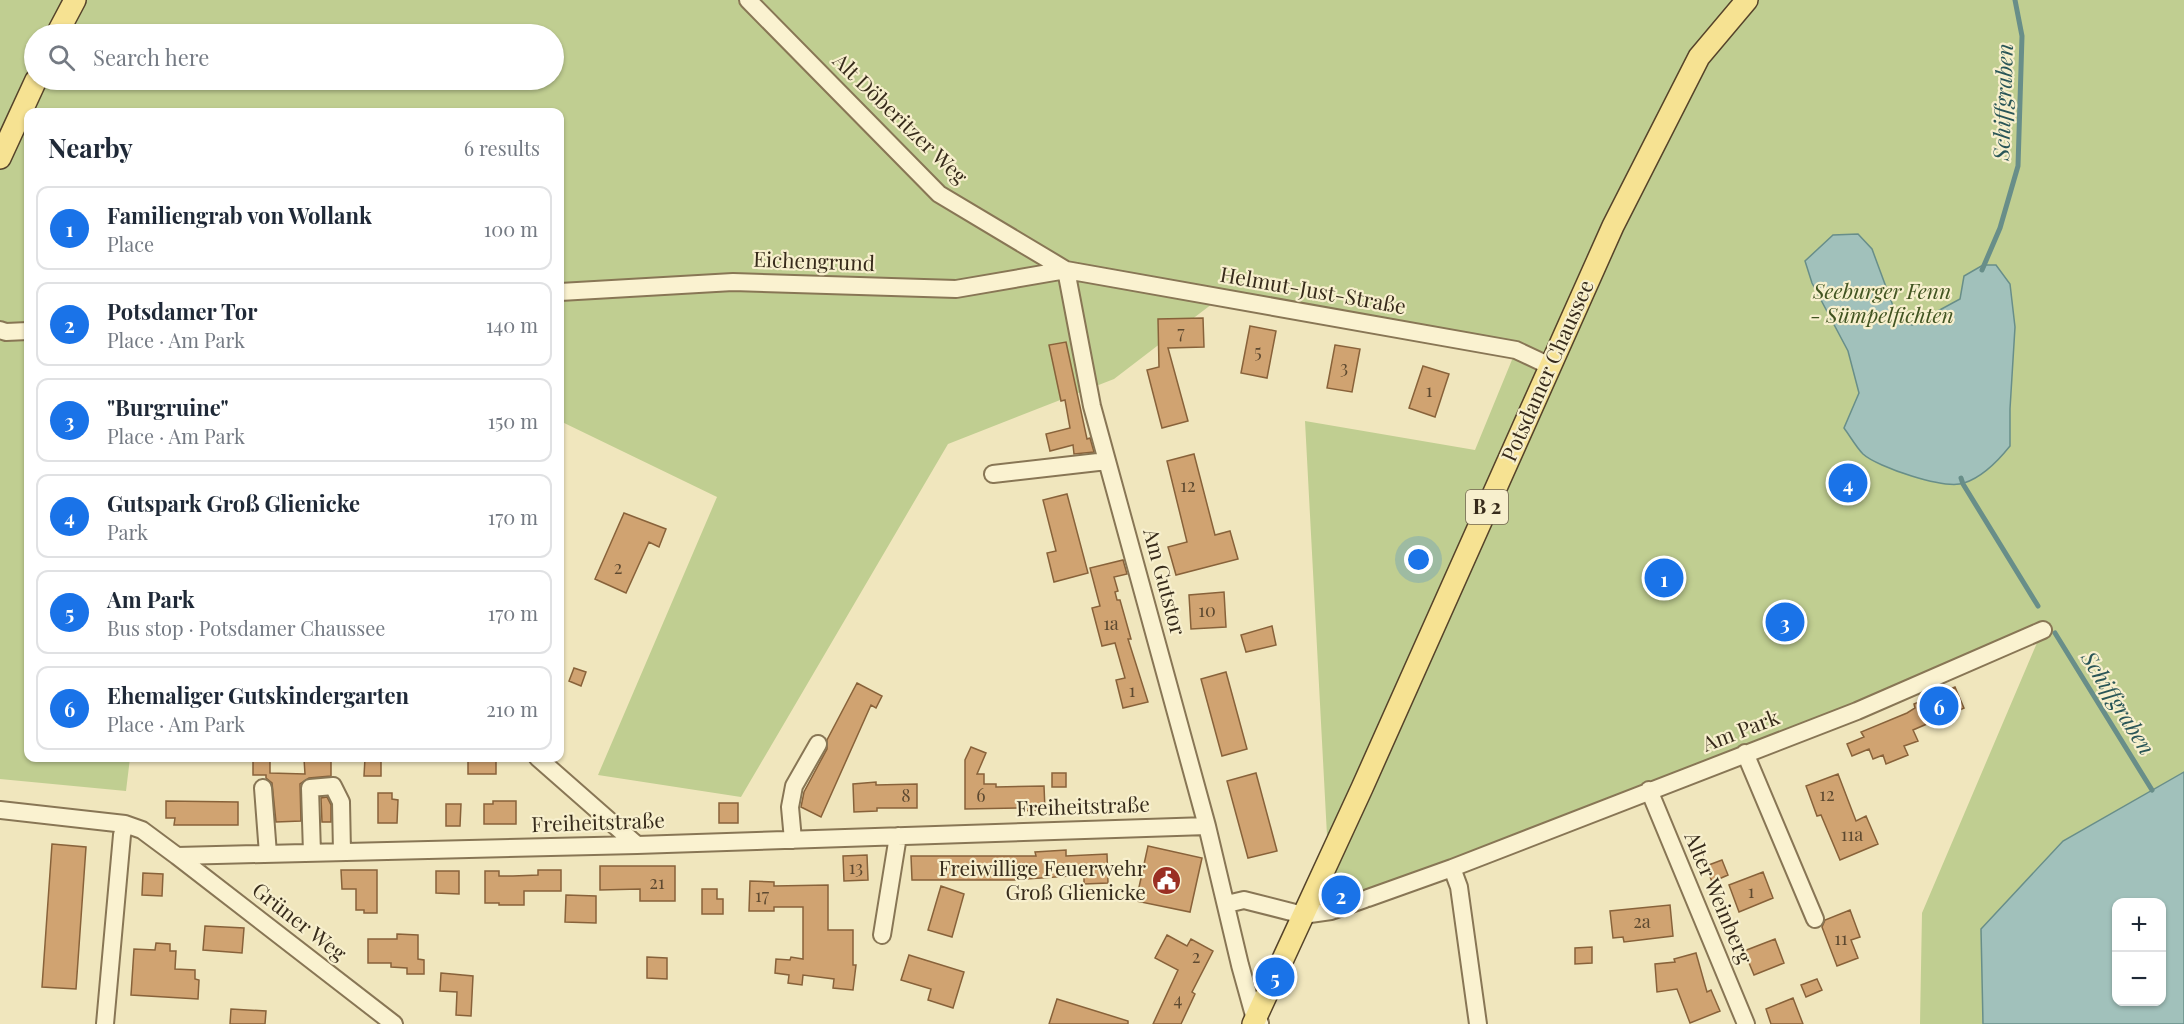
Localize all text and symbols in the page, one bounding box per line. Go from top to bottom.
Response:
search box [24,24,564,90]
icon: search [45,41,78,74]
text: Search here [93,42,209,72]
water label: Schiffgraben [1985,43,2019,162]
street label: Alt Döberitzer Weg [827,45,975,189]
text: Nearby [48,130,133,165]
text: 6 results [464,134,540,161]
text: Familiengrab von Wollank [107,200,372,230]
text: 1 [66,215,73,242]
text: 100 m [484,215,538,242]
text: Place [107,230,154,257]
street label: Eichengrund [753,244,875,276]
street label: Helmut-Just-Straße [1218,259,1409,319]
street label: Potsdamer Chaussee [1494,275,1599,465]
park label: Seeburger Fenn - Sümpelfichten [1810,276,1954,328]
text: Potsdamer Tor [107,296,257,326]
text: 2 [64,311,75,338]
text: 140 m [486,311,538,338]
house number: 7 [1177,320,1185,344]
text: Place · Am Park [107,326,245,353]
house number: 5 [1254,339,1262,363]
house number: 3 [1340,355,1348,379]
house number: 1 [1426,378,1433,402]
text: "Burgruine" [107,392,229,422]
text: 3 [65,407,74,434]
text: 150 m [488,407,538,434]
text: Place · Am Park [107,422,245,449]
pin: 4 [1828,460,1868,506]
house number: 12 [1180,473,1196,497]
text: Gutspark Groß Glienicke [107,488,360,518]
road number: B 2 [1466,490,1508,524]
text: 4 [64,503,75,530]
text: 170 m [488,503,538,530]
text: Park [107,518,148,545]
street label: Am Gutstor [1138,524,1194,638]
your location [1404,545,1433,574]
house number: 2 [614,555,622,579]
pin: 1 [1644,556,1684,600]
text: Am Park [107,584,195,614]
house number: 10 [1198,598,1216,622]
text: 5 [65,599,74,626]
text: 170 m [488,599,538,626]
pin: 3 [1766,600,1804,644]
house number: 1a [1103,611,1119,635]
text: Bus stop · Potsdamer Chaussee [107,614,385,641]
water label: Schiffgraben [2075,644,2163,760]
house number: 1 [1129,678,1136,702]
text: Ehemaliger Gutskindergarten [107,680,409,710]
pin: 6 [1920,684,1958,728]
text: 6 [64,695,75,722]
text: 210 m [486,695,538,722]
street label: Am Park [1697,702,1783,757]
text: Place · Am Park [107,710,245,737]
house number: 12 [1819,782,1835,806]
house number: 8 [901,783,911,807]
house number: 6 [976,783,986,807]
street label: Freiheitstraße [1016,789,1150,821]
street label: Freiheitstraße [531,805,665,837]
house number: 11a [1841,822,1863,846]
street label: Alter Weinberg [1679,826,1760,967]
place label: Freiwillige Feuerwehr Groß Glienicke [939,853,1147,905]
house number: 13 [849,855,863,879]
public building icon: Freiwillige Feuerwehr Groß Glienicke [1151,865,1183,897]
house number: 21 [649,870,665,894]
pin: 2 [1322,872,1360,918]
street label: Grüner Weg [247,875,353,966]
house number: 1 [1748,879,1755,903]
house number: 17 [755,883,770,907]
map controls [2112,898,2166,1006]
button: + [2112,898,2166,952]
house number: 2a [1633,909,1651,933]
house number: 11 [1834,926,1848,950]
house number: 2 [1192,944,1200,968]
button: − [2112,952,2166,1006]
pin: 5 [1256,954,1294,1000]
house number: 4 [1174,987,1183,1011]

